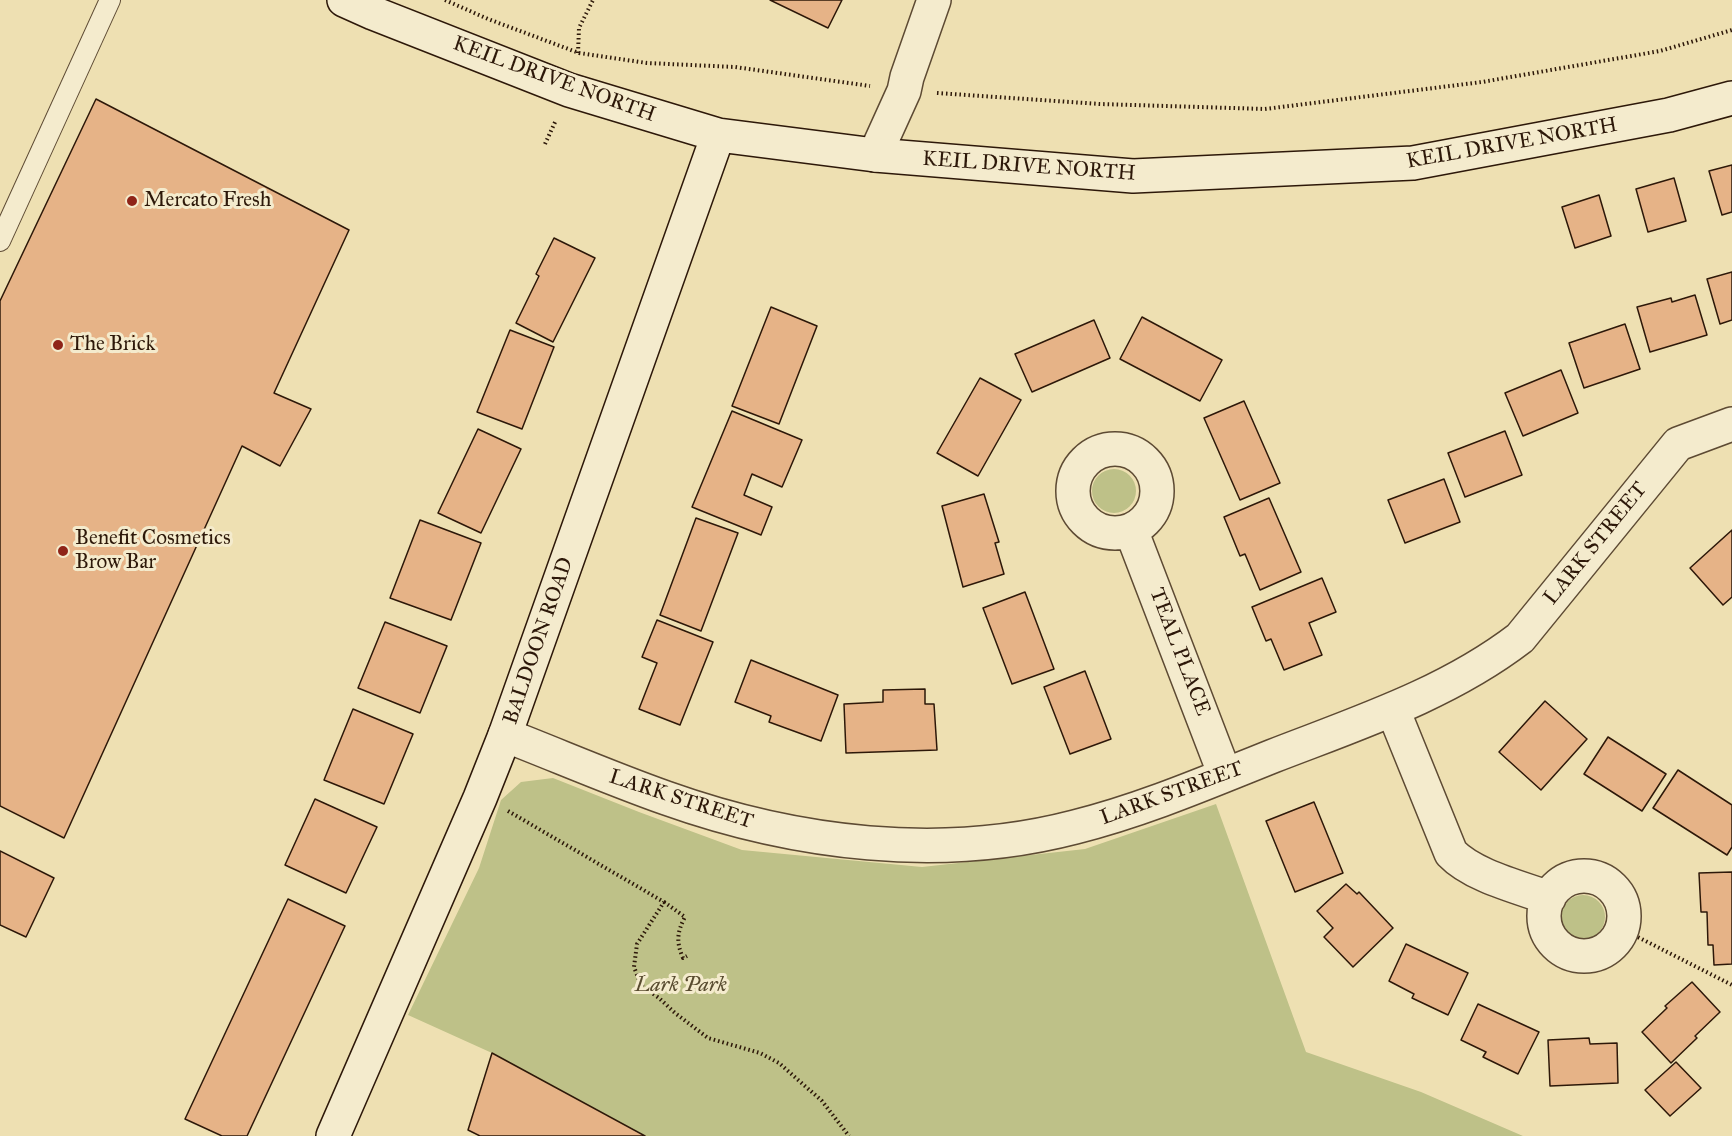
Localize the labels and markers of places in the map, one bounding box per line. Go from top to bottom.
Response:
place label: Mercato Fresh [144,188,271,214]
marker: Mercato Fresh [125,194,139,208]
place label: The Brick [70,332,155,358]
marker: The Brick [51,338,65,352]
place label: Benefit Cosmetics Brow Bar [75,526,231,576]
marker: Benefit Cosmetics Brow Bar [56,544,70,558]

